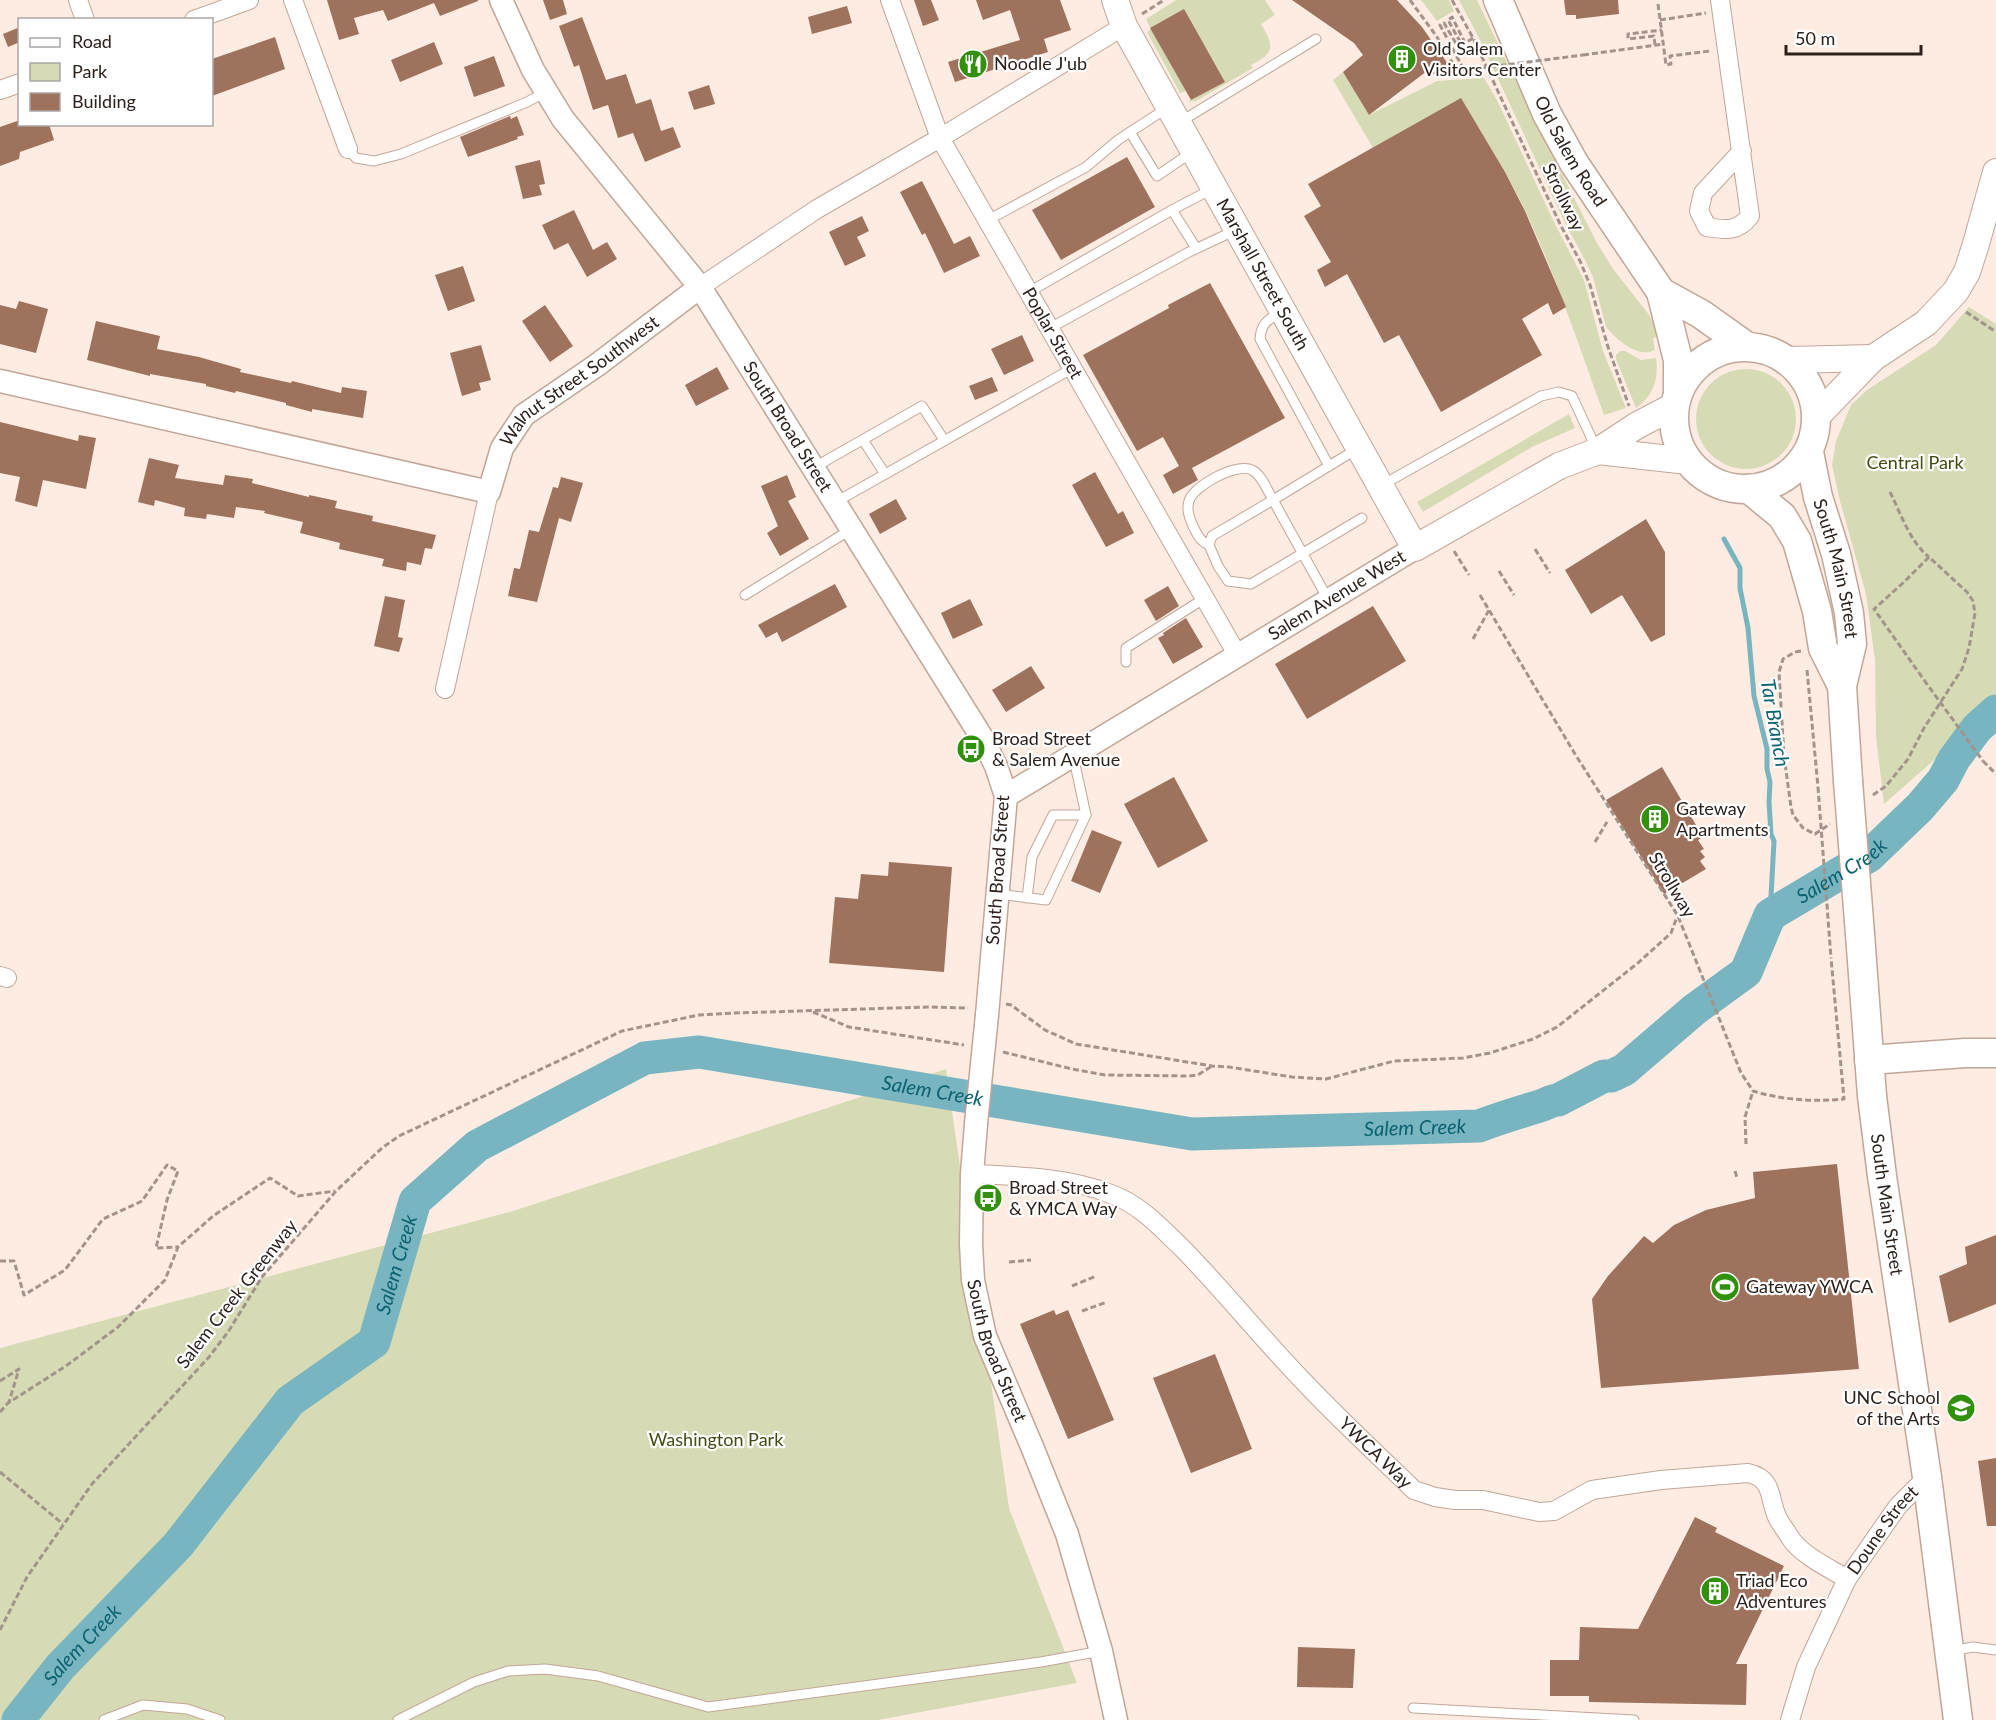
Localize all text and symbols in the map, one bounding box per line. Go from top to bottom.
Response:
legend [18,18,213,126]
scale bar [1786,18,1921,56]
text: 50 m [1795,27,1835,49]
text: Road [72,30,112,52]
place label: Old Salem Visitors Center [1423,37,1541,80]
building icon: Old Salem Visitors Center [1386,43,1418,75]
restaurant icon: Noodle J'ub [957,48,989,80]
place label: Noodle J'ub [994,52,1087,74]
text: Park [72,60,108,82]
text: Building [72,90,136,112]
street label: Old Salem Road [1530,92,1612,210]
street label: Strollway [1538,159,1590,235]
street label: Marshall Street South [1212,194,1314,354]
street label: Poplar Street [1018,283,1088,383]
street label: Walnut Street Southwest [495,310,663,450]
street label: South Broad Street [739,357,838,496]
park label: Central Park [1866,451,1964,473]
street label: South Main Street [1809,496,1863,640]
street label: Salem Avenue West [1264,544,1410,644]
water label: Tar Branch [1756,677,1796,769]
place label: Broad Street & Salem Avenue [992,727,1120,770]
bus stop icon: Broad Street & Salem Avenue [955,733,987,765]
street label: South Broad Street [981,794,1013,945]
place label: Gateway Apartments [1676,797,1769,840]
building icon: Gateway Apartments [1639,803,1671,835]
water label: Salem Creek [1792,832,1891,908]
street label: Strollway [1645,848,1701,922]
water label: Salem Creek [880,1070,986,1110]
water label: Salem Creek [1363,1113,1467,1140]
street label: South Main Street [1867,1132,1909,1277]
place label: Broad Street & YMCA Way [1009,1176,1118,1219]
bus stop icon: Broad Street & YMCA Way [972,1182,1004,1214]
water label: Salem Creek [370,1211,421,1317]
street label: Salem Creek Greenway [171,1214,302,1372]
sports icon: Gateway YWCA [1709,1271,1741,1303]
place label: Gateway YWCA [1746,1275,1874,1297]
street label: South Broad Street [963,1277,1032,1426]
place label: UNC School of the Arts [1843,1386,1940,1429]
school or university icon: UNC School of the Arts [1945,1392,1977,1424]
street label: YWCA Way [1335,1412,1418,1493]
park label: Washington Park [649,1428,784,1450]
street label: Doune Street [1842,1480,1923,1578]
place label: Triad Eco Adventures [1736,1569,1827,1612]
building icon: Triad Eco Adventures [1699,1575,1731,1607]
water label: Salem Creek [38,1598,126,1689]

